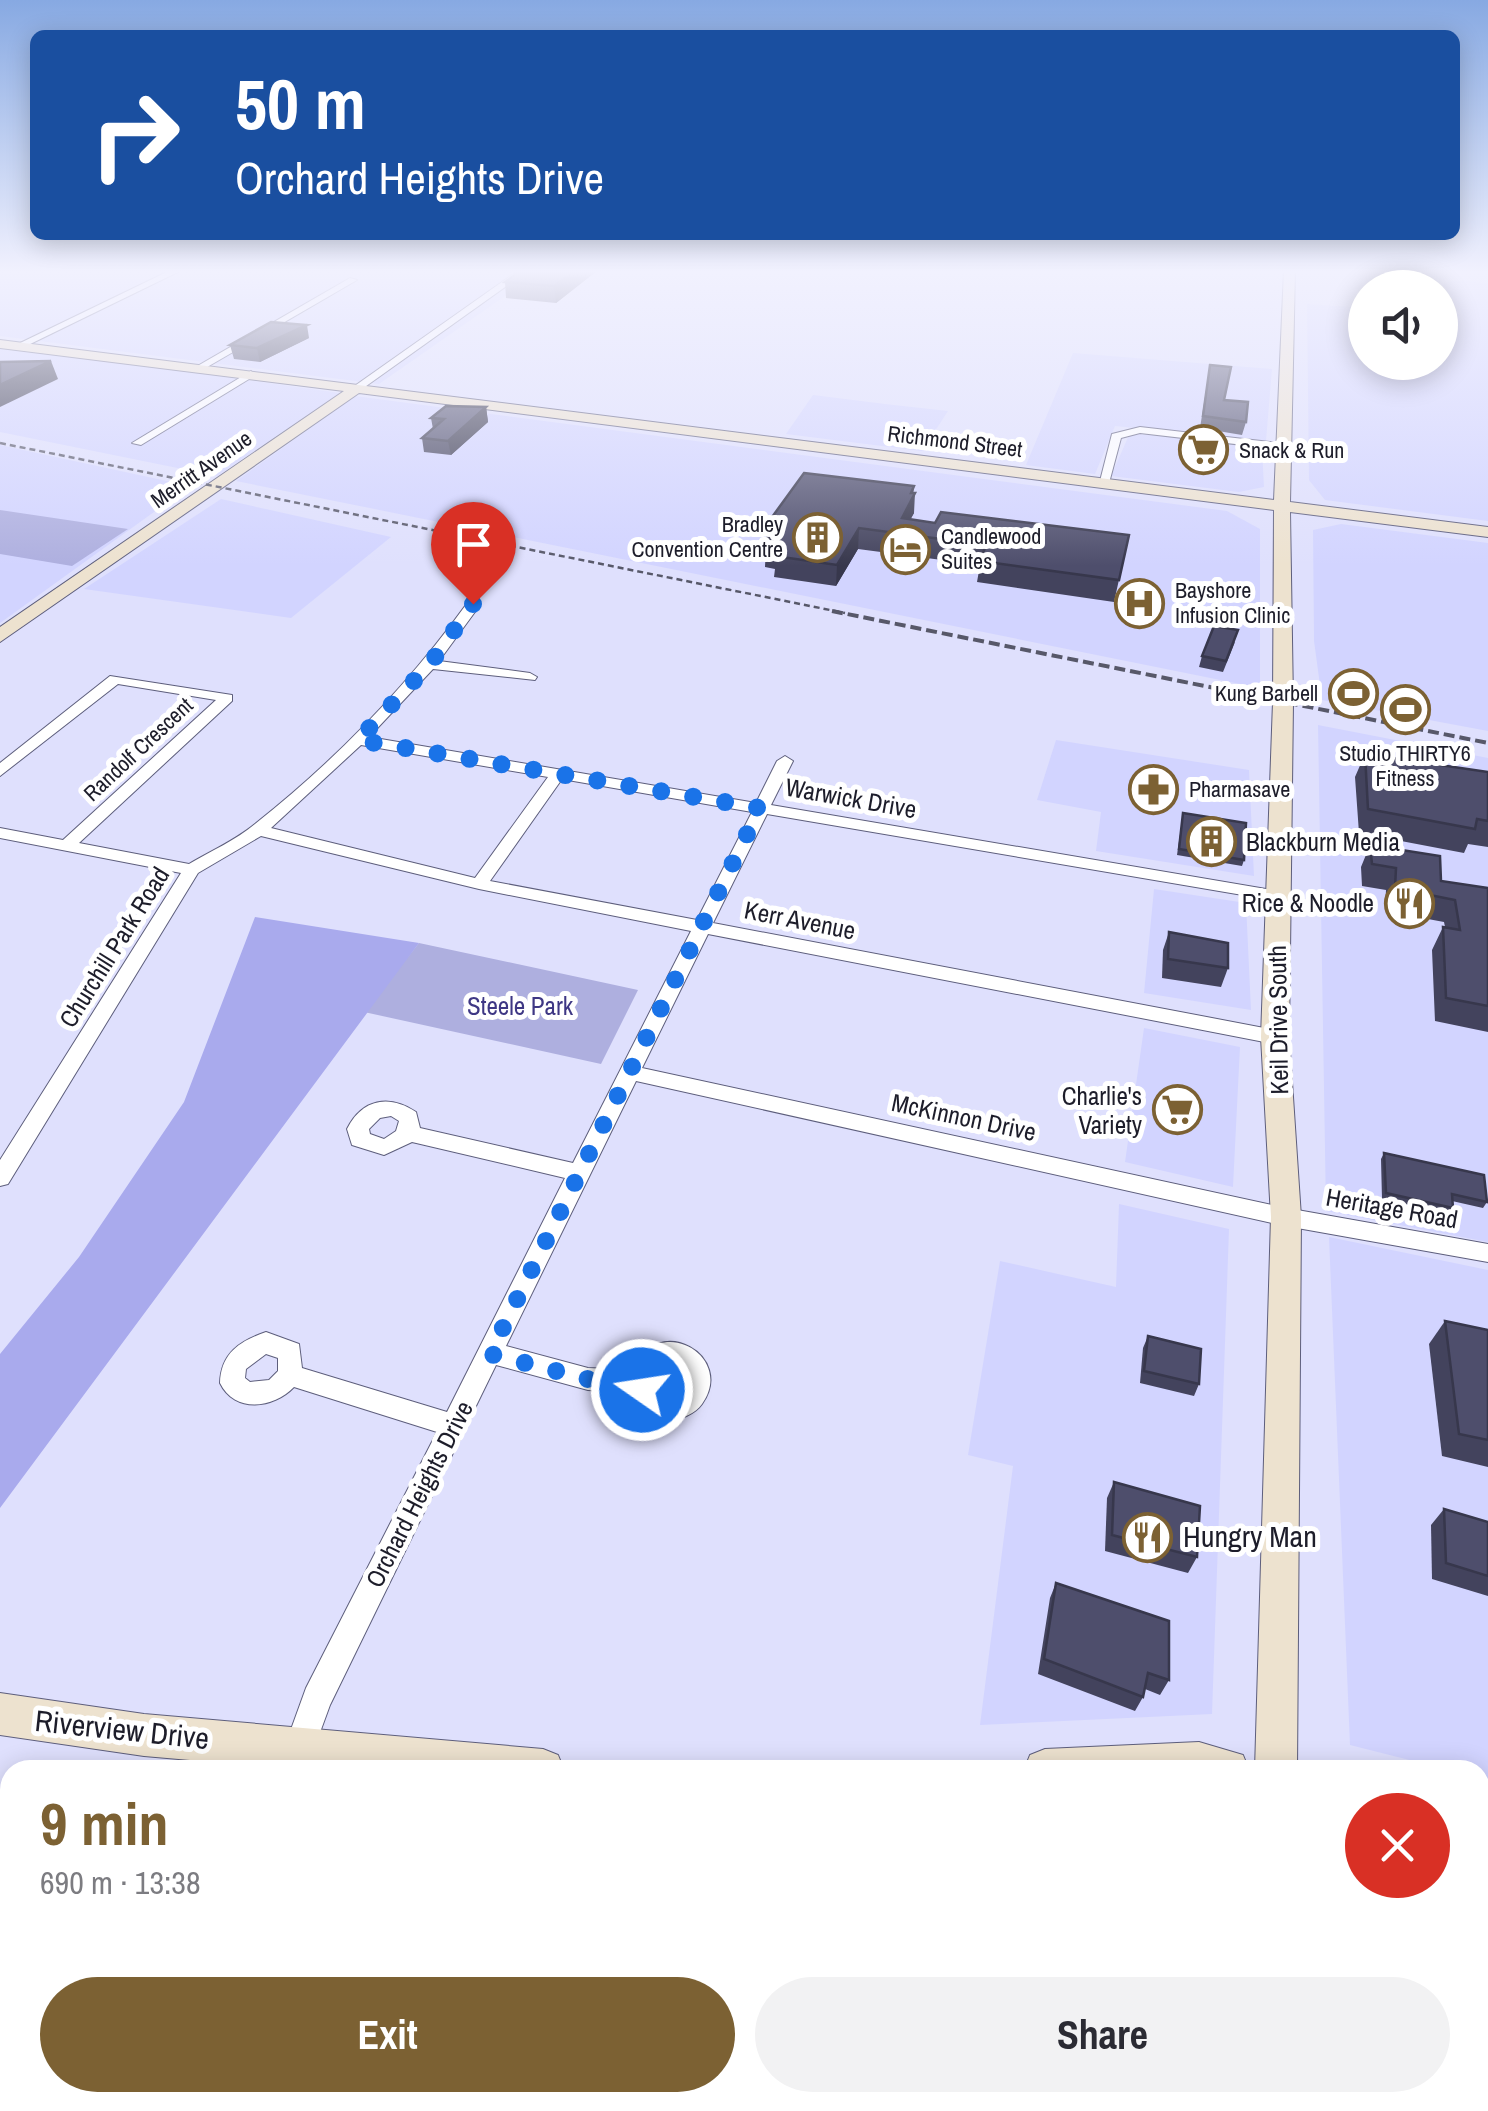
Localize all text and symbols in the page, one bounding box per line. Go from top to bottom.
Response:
text: 50 m [235,57,366,151]
icon: right [70,70,200,200]
text: Orchard Heights Drive [235,147,604,208]
map controls [1348,270,1458,380]
button: sound [1348,270,1458,380]
street label: Richmond Street [886,418,1024,464]
street label: Merritt Avenue [144,423,258,515]
supermarket icon: Snack & Run [1178,424,1230,476]
place label: Snack & Run [1239,435,1344,465]
pin [431,502,516,605]
place label: Bradley Convention Centre [632,509,783,564]
building icon: Bradley Convention Centre [792,511,844,563]
icon: arrive [446,517,501,572]
place label: Candlewood Suites [941,521,1041,576]
hotel icon: Candlewood Suites [880,523,932,575]
place label: Bayshore Infusion Clinic [1175,575,1290,630]
hospital icon: Bayshore Infusion Clinic [1114,577,1166,629]
sports icon: Kung Barbell [1327,667,1379,719]
place label: Kung Barbell [1215,678,1318,708]
sports icon: Studio THIRTY6 Fitness [1379,683,1431,735]
street label: Randolf Crescent [77,691,199,807]
place label: Studio THIRTY6 Fitness [1339,738,1471,793]
pharmacy icon: Pharmasave [1128,763,1180,815]
street label: Warwick Drive [783,770,919,826]
place label: Pharmasave [1189,774,1290,804]
building icon: Blackburn Media [1185,816,1237,868]
place label: Blackburn Media [1246,825,1400,859]
street label: Churchill Park Road [51,860,177,1034]
restaurant icon: Rice & Noodle [1383,877,1435,929]
place label: Rice & Noodle [1242,886,1374,920]
street label: Kerr Avenue [742,893,858,947]
street label: Keil Drive South [1260,945,1296,1095]
park label: Steele Park [467,989,574,1023]
place label: Charlie's Variety [1062,1079,1143,1142]
supermarket icon: Charlie's Variety [1151,1084,1203,1136]
street label: McKinnon Drive [889,1085,1039,1149]
street label: Heritage Road [1323,1180,1461,1236]
position arrow [590,1338,694,1442]
street label: Orchard Heights Drive [357,1395,481,1593]
restaurant icon: Hungry Man [1122,1511,1174,1563]
place label: Hungry Man [1183,1516,1317,1556]
street label: Riverview Drive [33,1700,211,1758]
text: 9 min [40,1783,169,1864]
button: close [1345,1793,1450,1898]
text: 690 m · 13:38 [40,1861,200,1904]
button: Exit [40,1977,735,2092]
button: Share [755,1977,1450,2092]

